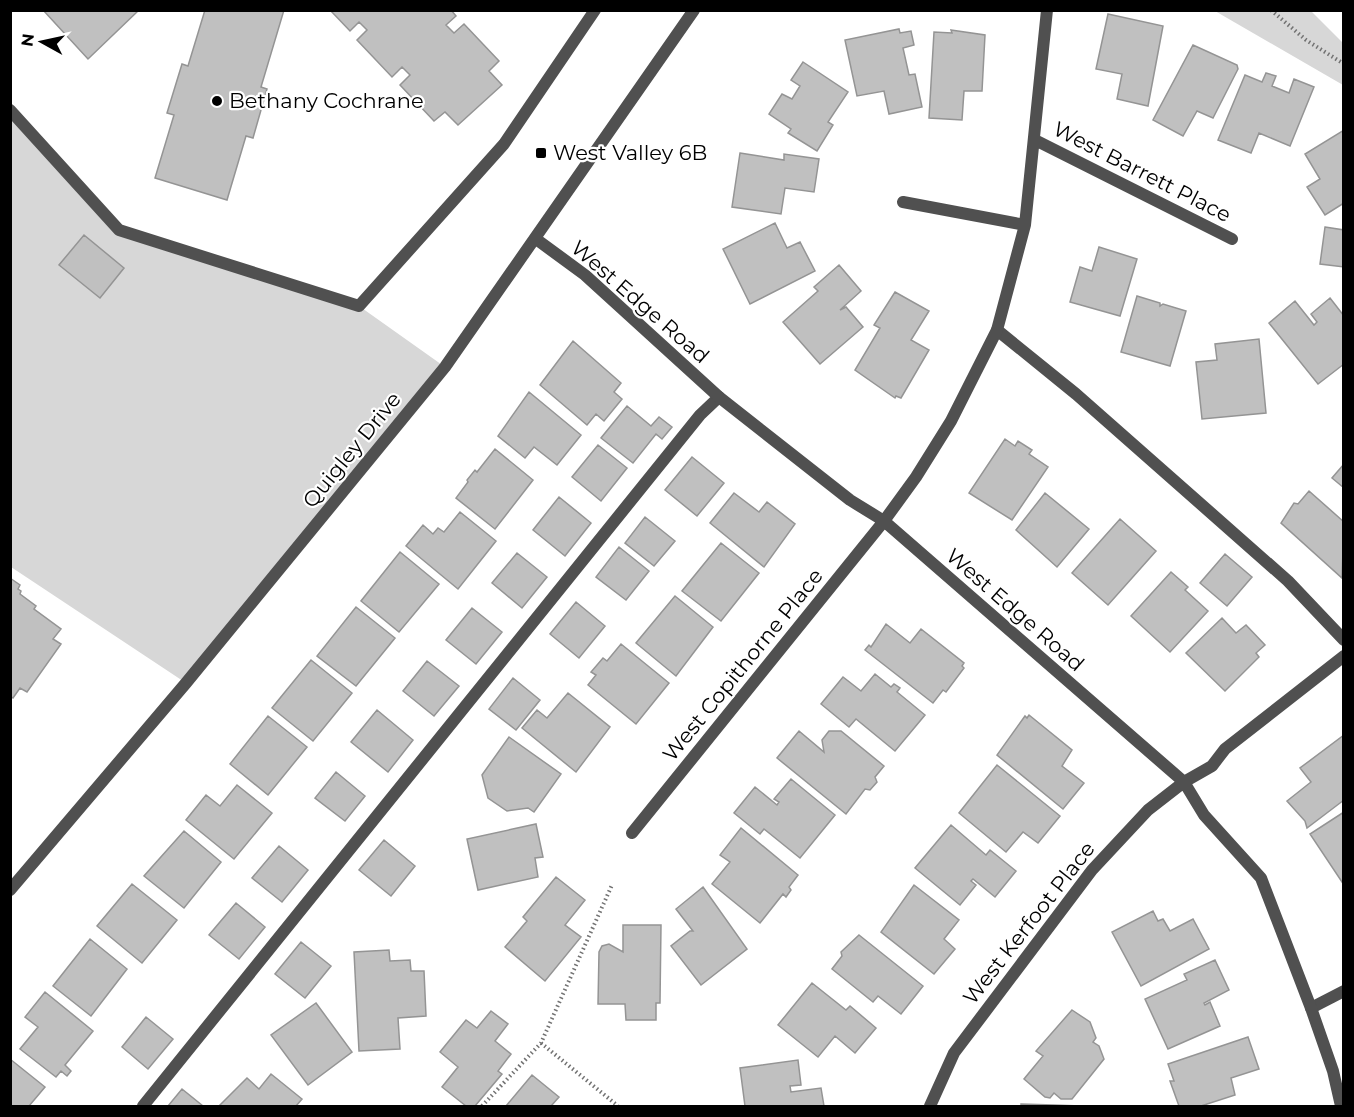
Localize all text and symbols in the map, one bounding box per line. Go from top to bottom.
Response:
north arrow [12,12,72,72]
text: N [17,32,38,48]
place label: Bethany Cochrane [229,88,424,113]
marker: Bethany Cochrane [210,94,224,108]
street label: West Barrett Place [1049,116,1235,227]
place label: West Valley 6B [553,140,707,165]
marker: West Valley 6B [534,146,548,160]
street label: West Edge Road [566,235,714,368]
street label: Quigley Drive [297,387,406,513]
street label: West Edge Road [941,543,1089,676]
street label: West Copithorne Place [657,563,828,766]
street label: West Kerfoot Place [957,836,1100,1009]

